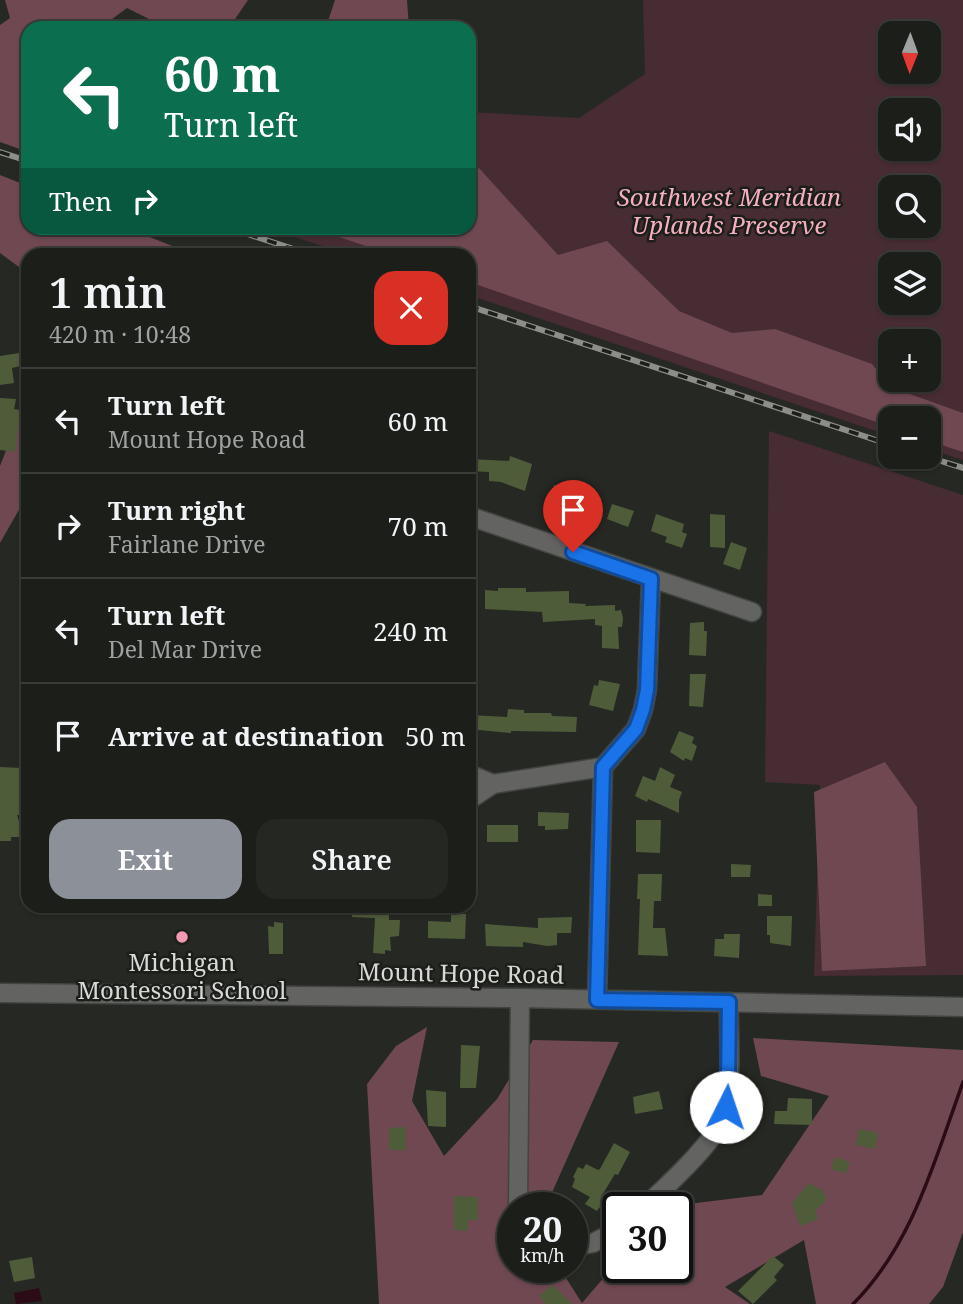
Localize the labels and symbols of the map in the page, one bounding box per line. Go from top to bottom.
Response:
north arrow [878,21,942,84]
park label: Southwest Meridian Uplands Preserve [617,180,841,241]
pin [543,480,603,552]
marker: Michigan Montessori School [174,929,190,945]
place label: Michigan Montessori School [77,945,287,1006]
street label: Mount Hope Road [358,954,565,991]
position arrow [689,1070,763,1144]
speed limit sign: 30 [602,1192,693,1283]

